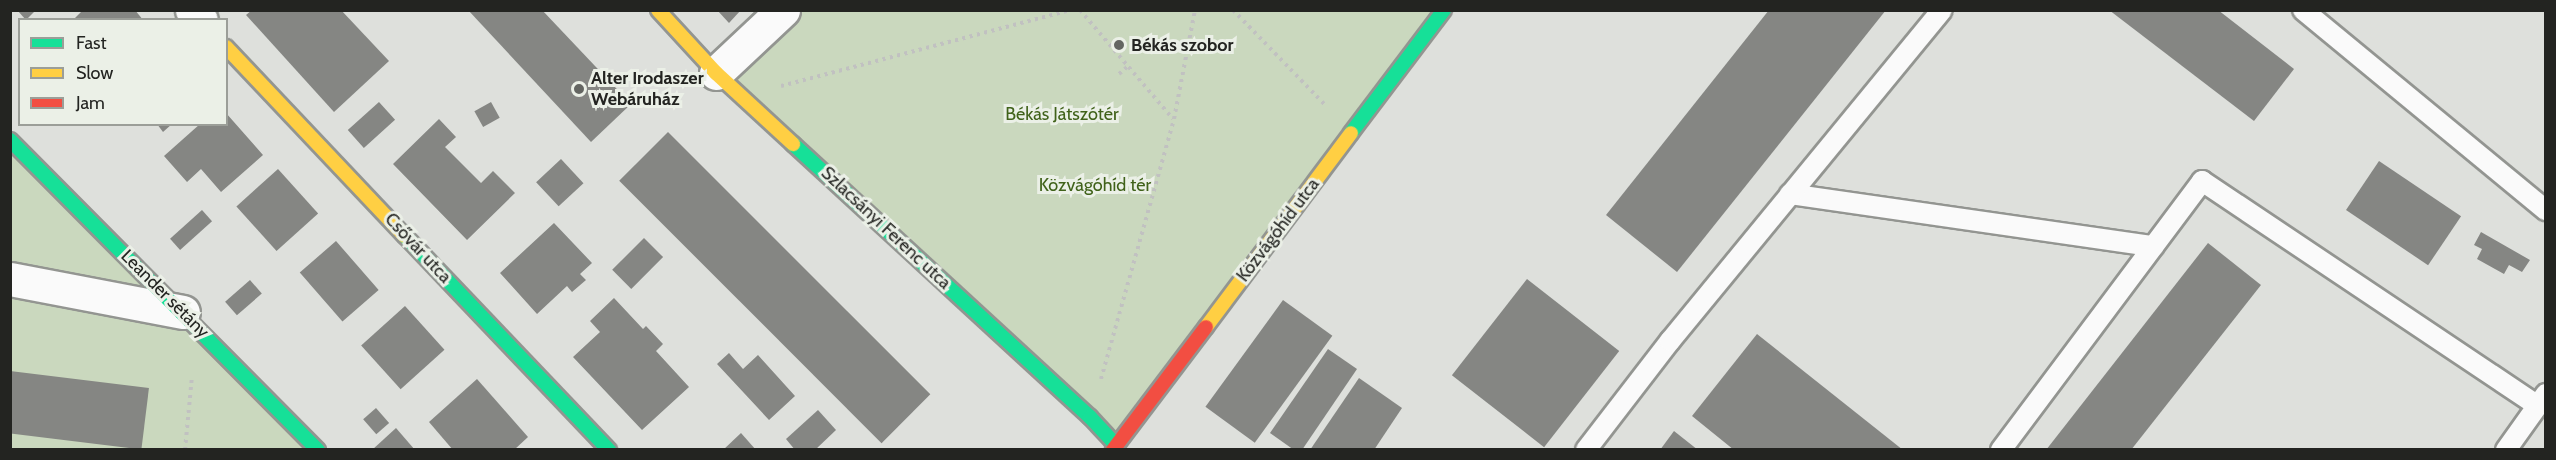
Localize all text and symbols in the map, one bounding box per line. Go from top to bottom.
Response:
legend [18,18,228,126]
text: Fast [76,32,107,54]
place label: Békás szobor [1131,34,1234,56]
marker: Békás szobor [1112,38,1126,52]
text: Slow [76,62,113,84]
place label: Alter Irodaszer Webáruház [591,68,704,110]
marker: Alter Irodaszer Webáruház [572,82,586,96]
text: Jam [76,92,105,114]
park label: Békás Játszótér [1005,103,1119,125]
street label: Szlacsányi Ferenc utca [817,162,955,294]
park label: Közvágóhíd tér [1039,174,1151,196]
street label: Közvágóhíd utca [1232,174,1324,286]
street label: Csővár utca [380,209,456,287]
street label: Leander sétány [116,245,214,343]

